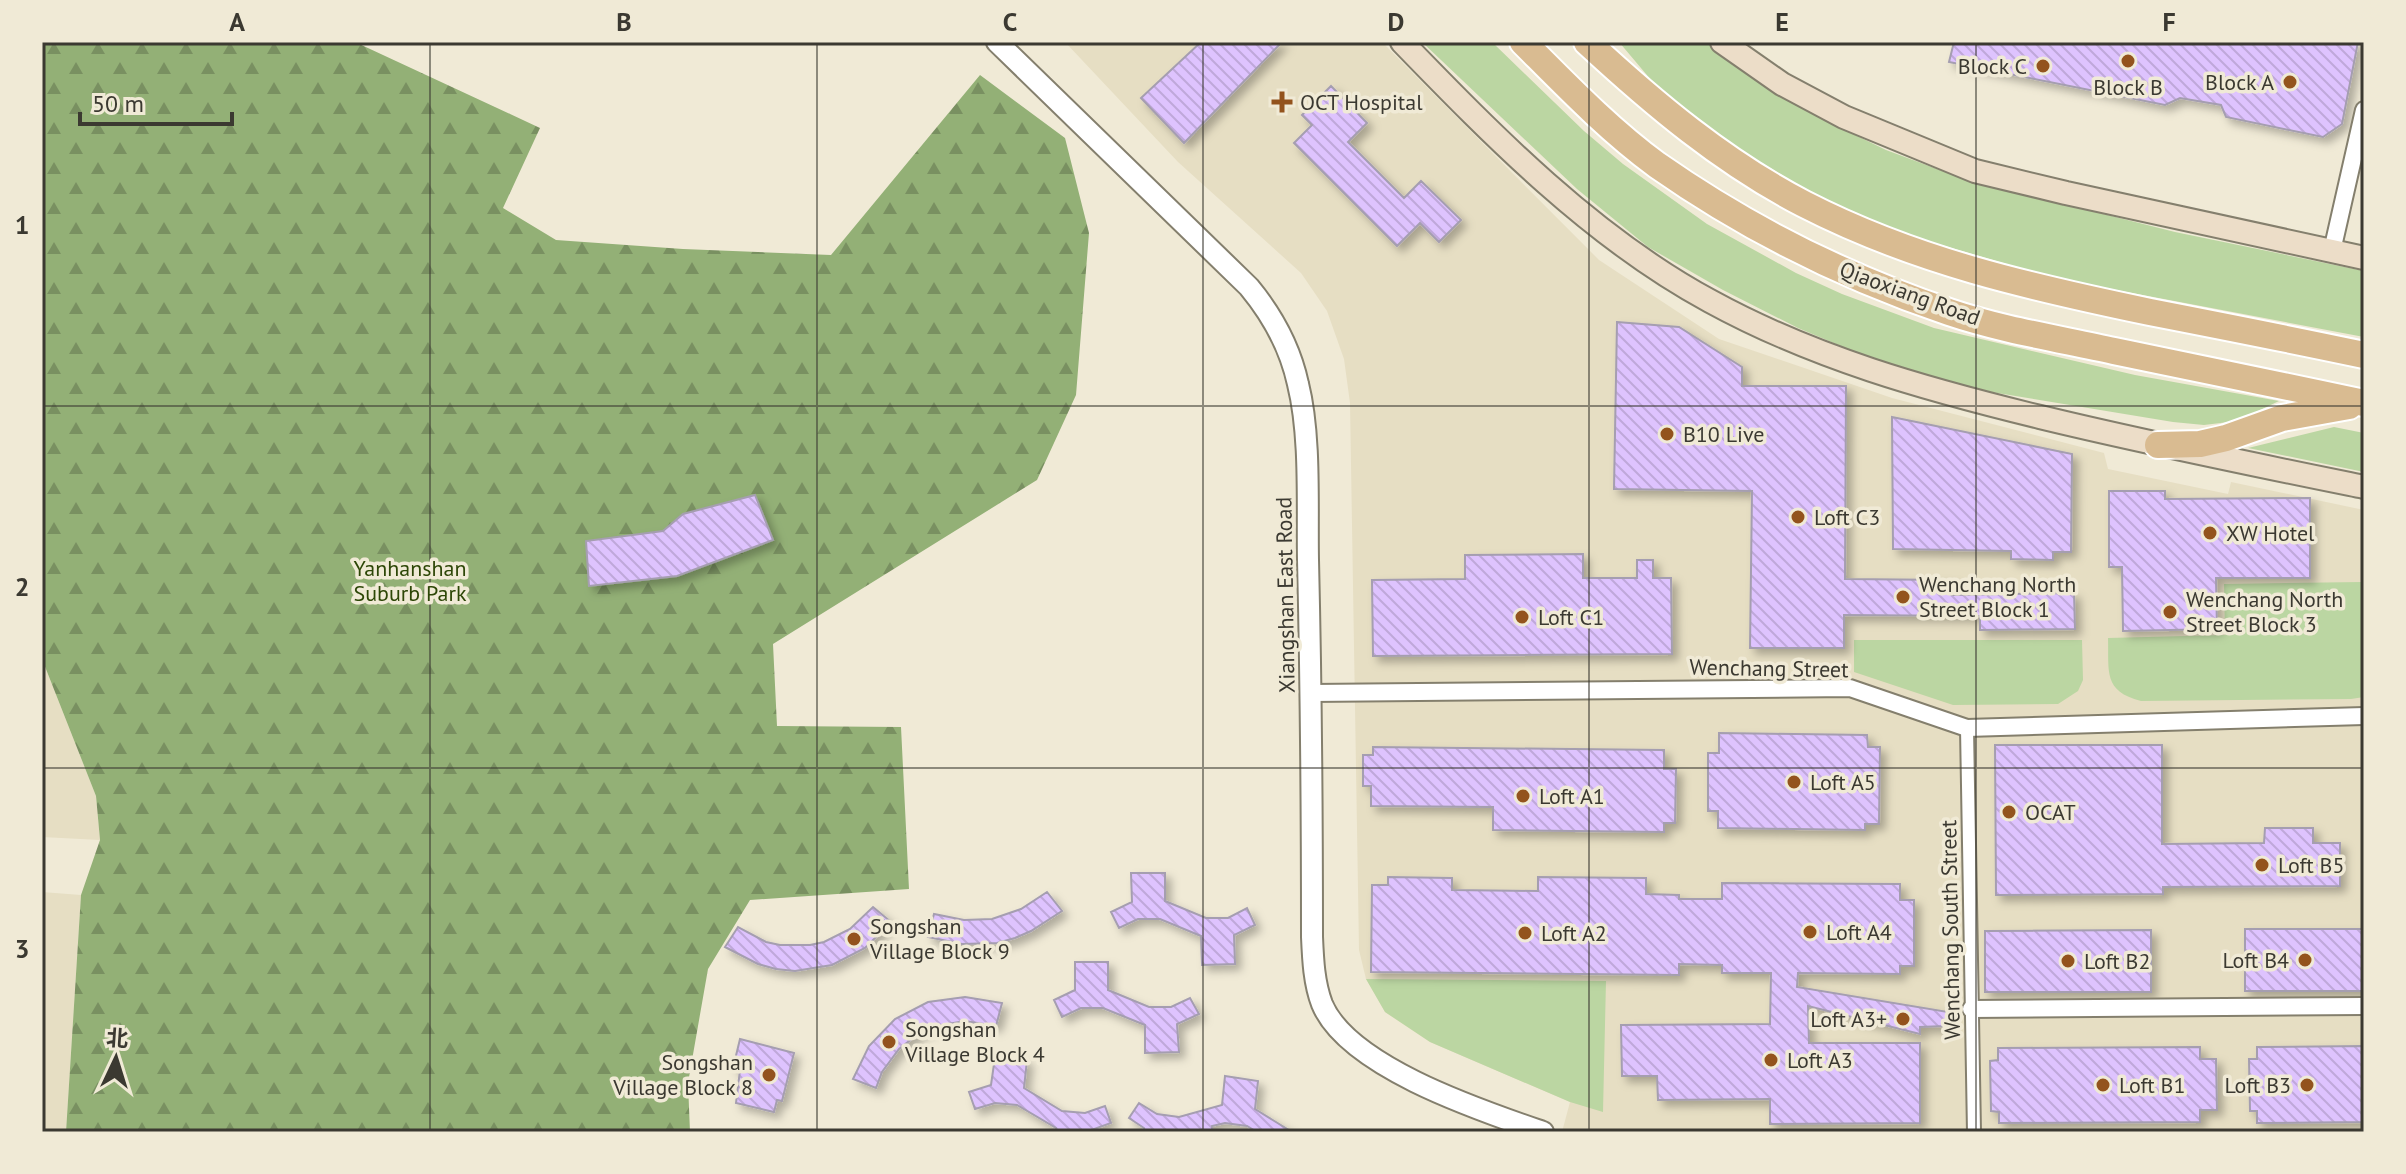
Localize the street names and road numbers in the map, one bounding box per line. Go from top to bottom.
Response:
street label: Qiaoxiang Road [1836,255,1984,331]
street label: Xiangshan East Road [1269,497,1301,693]
street label: Wenchang Street [1689,653,1849,683]
street label: Wenchang South Street [1934,819,1966,1040]

